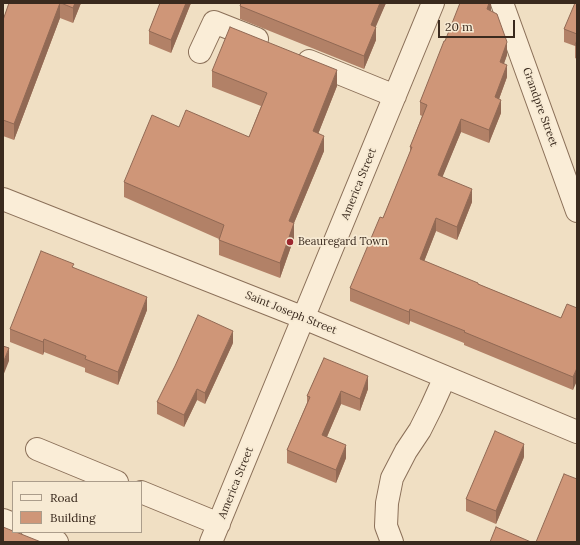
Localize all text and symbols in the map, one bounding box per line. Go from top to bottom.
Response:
scale bar [440,12,517,38]
text: 20 m [445,19,473,34]
street label: Grandpre Street [520,66,560,148]
street label: America Street [339,146,379,222]
place label: Beauregard Town [298,235,388,249]
marker: Beauregard Town [285,237,295,247]
street label: Saint Joseph Street [243,289,339,337]
street label: America Street [216,445,256,521]
legend [12,481,142,533]
text: Road [50,490,78,505]
text: Building [50,510,96,525]

